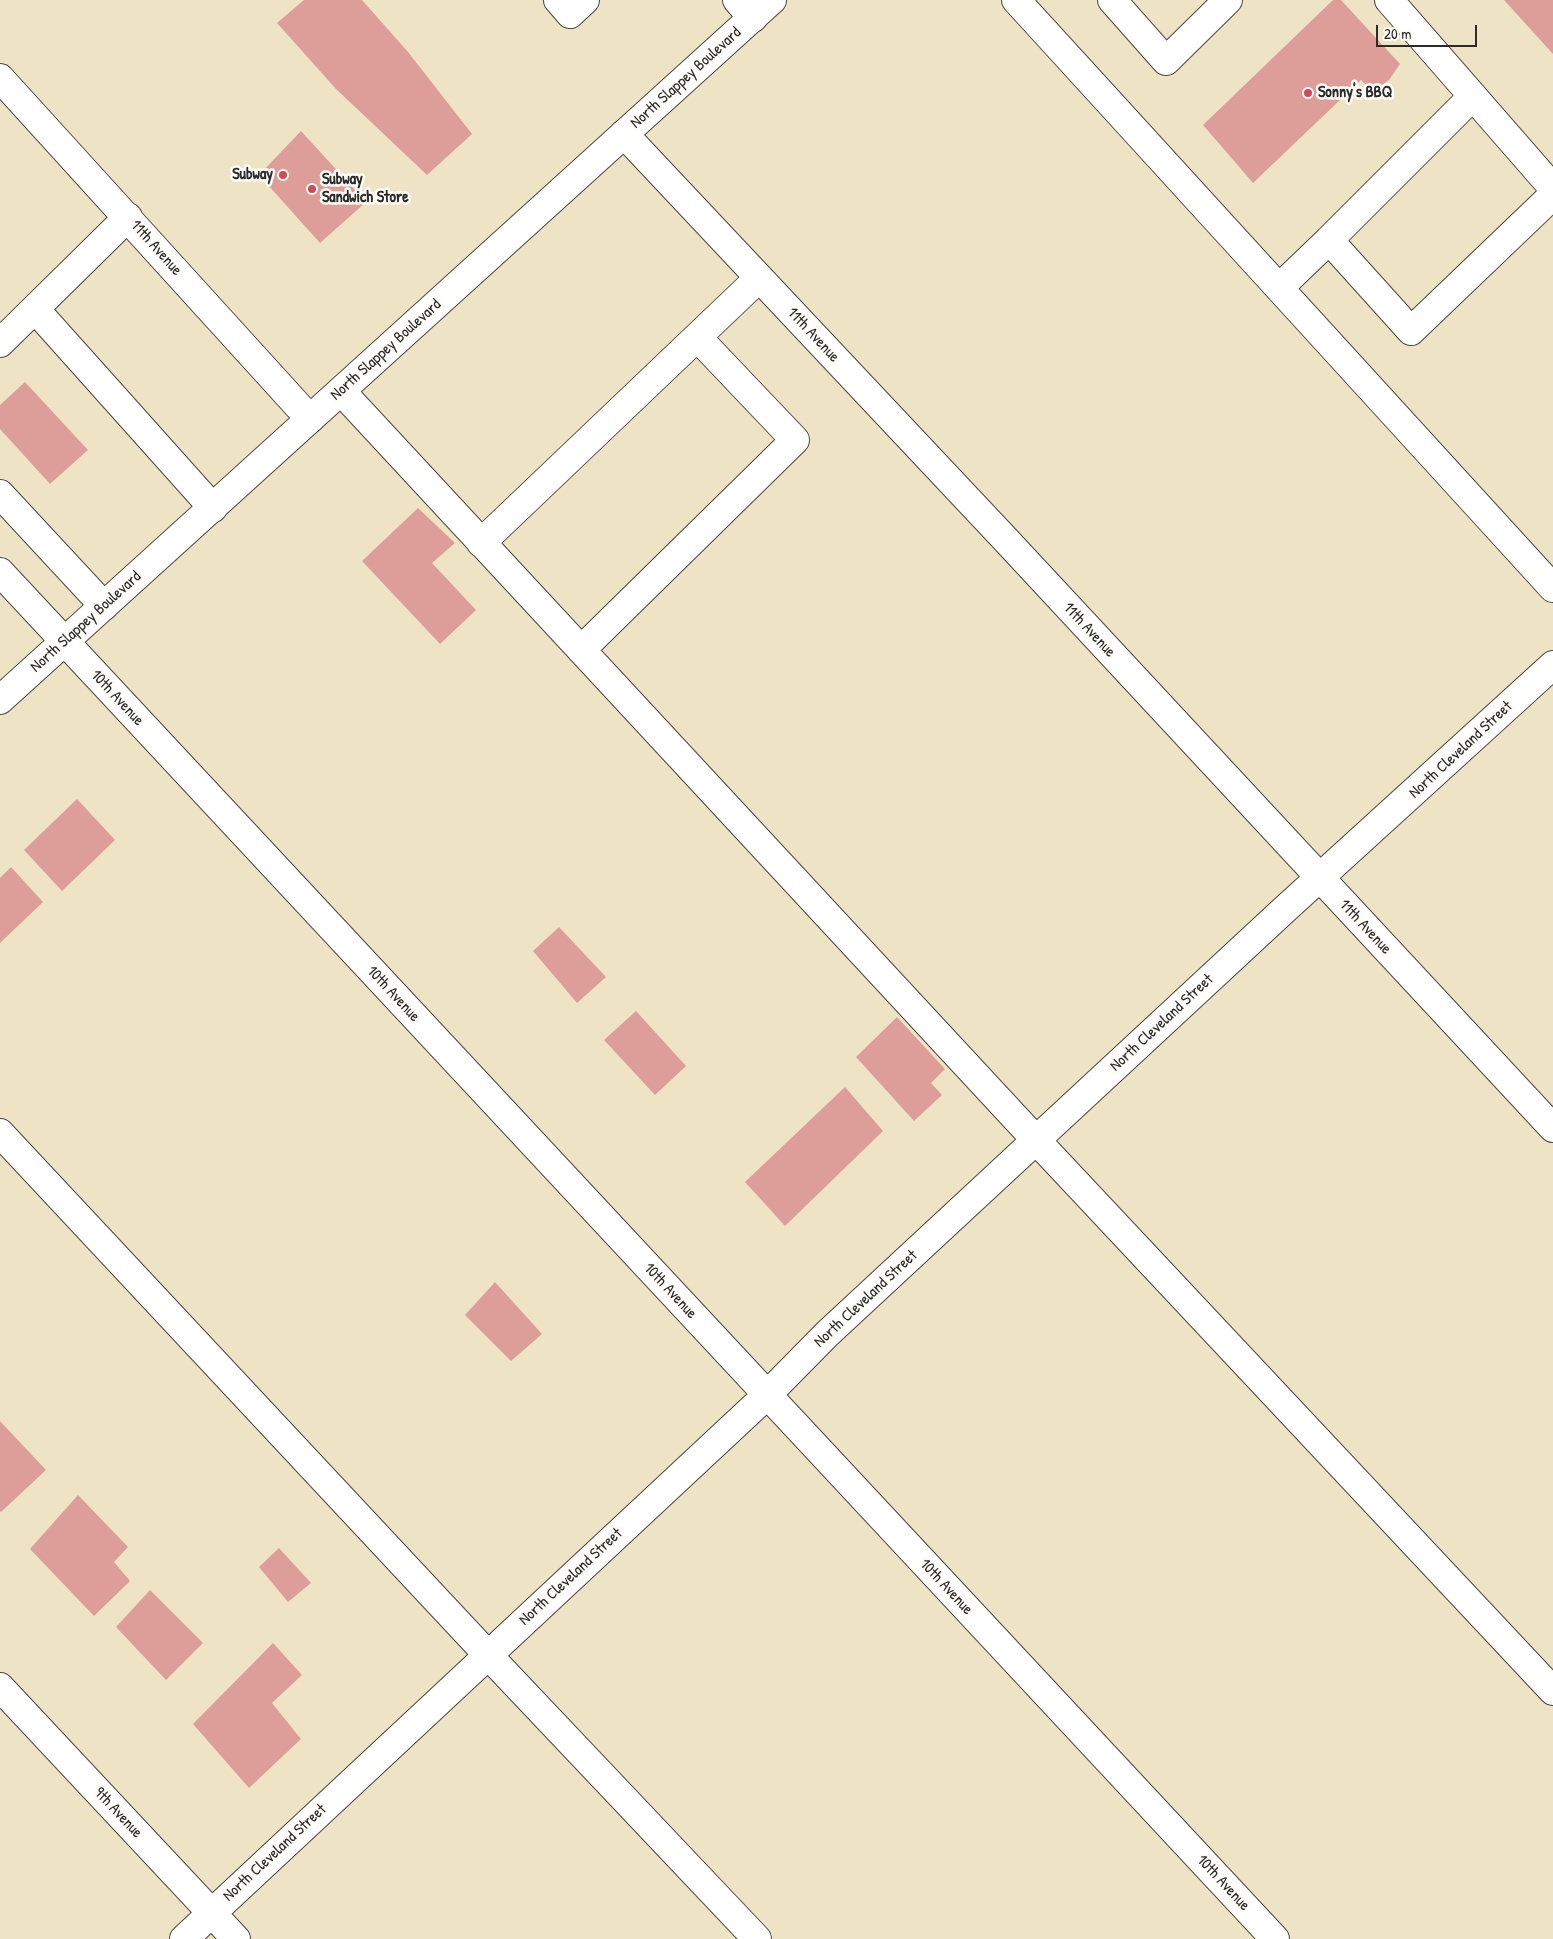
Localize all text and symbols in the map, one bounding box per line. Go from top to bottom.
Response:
scale bar [1378,15,1479,47]
street label: North Slappey Boulevard [627,23,745,133]
text: 20 m [1384,23,1411,44]
place label: Sonny's BBQ [1318,83,1392,103]
marker: Sonny's BBQ [1302,87,1314,99]
place label: Subway [232,165,273,185]
marker: Subway [277,169,289,181]
place label: Subway Sandwich Store [322,170,409,208]
marker: Subway Sandwich Store [306,183,318,195]
street label: 11th Avenue [126,216,186,280]
street label: North Slappey Boulevard [327,295,445,405]
street label: 11th Avenue [783,304,843,366]
street label: North Slappey Boulevard [27,567,145,677]
street label: 11th Avenue [1059,599,1119,661]
street label: 10th Avenue [86,666,148,730]
street label: North Cleveland Street [1405,697,1517,803]
street label: 11th Avenue [1335,896,1395,958]
street label: 10th Avenue [362,962,424,1026]
street label: North Cleveland Street [1106,970,1218,1076]
street label: North Cleveland Street [810,1246,922,1352]
street label: 10th Avenue [639,1259,701,1323]
street label: North Cleveland Street [515,1524,627,1630]
street label: 10th Avenue [915,1555,977,1619]
street label: 9th Avenue [90,1784,146,1842]
street label: North Cleveland Street [219,1800,331,1906]
street label: 10th Avenue [1192,1851,1254,1915]

